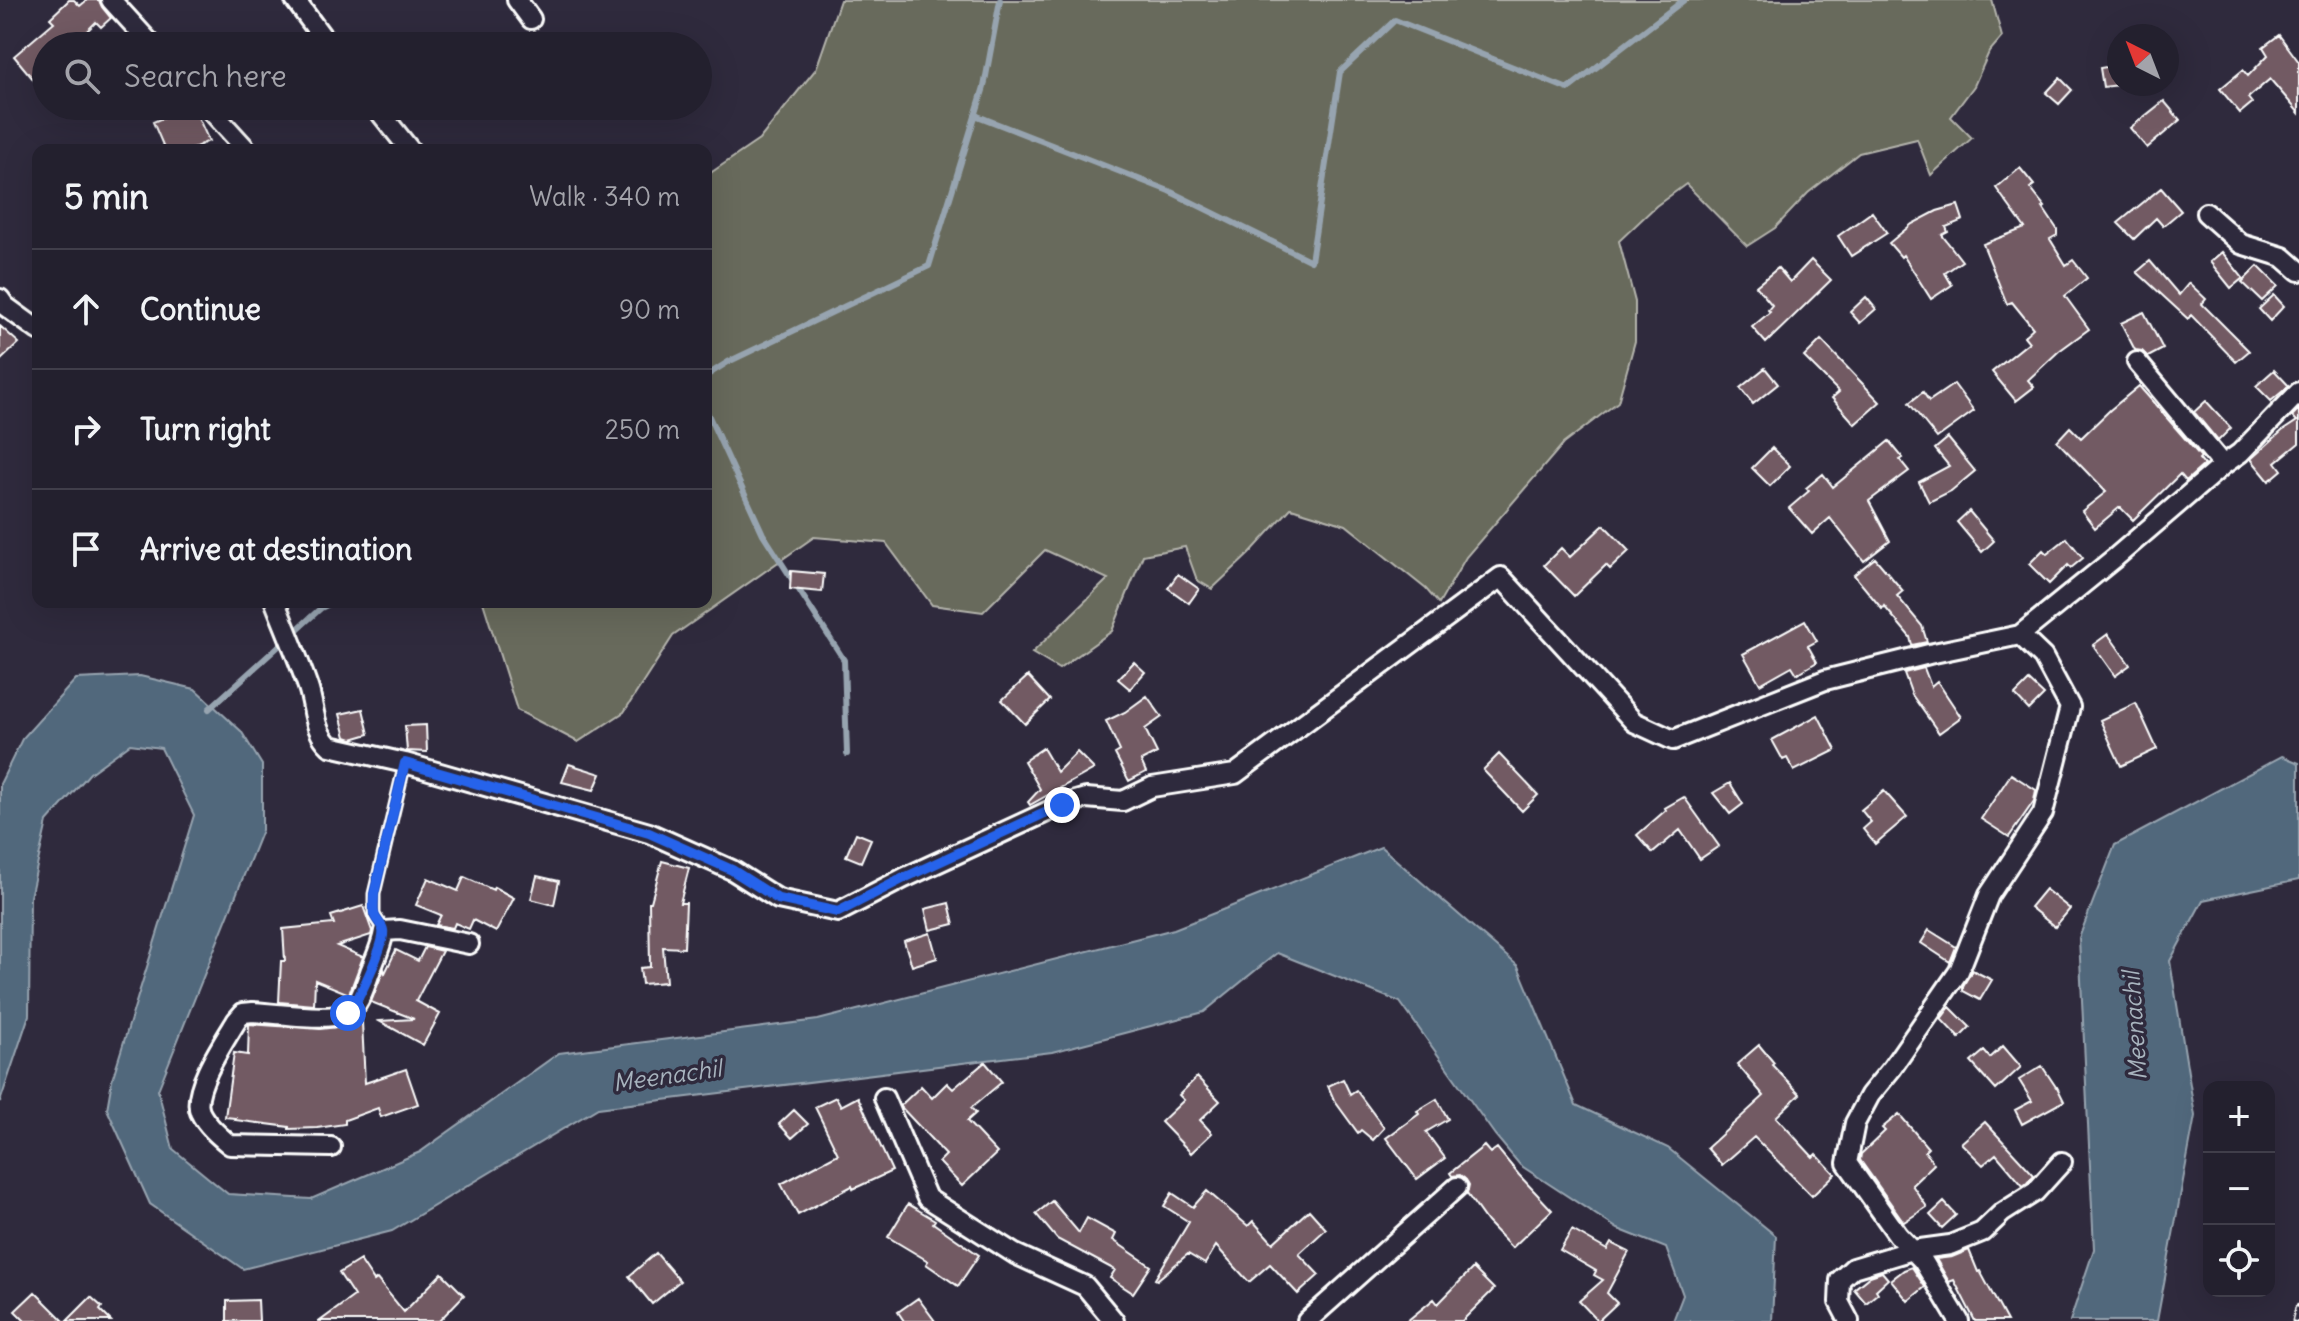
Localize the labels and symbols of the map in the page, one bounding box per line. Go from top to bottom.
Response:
north arrow [2107,24,2179,96]
route end [1044,787,1080,823]
water label: Meenachil [2115,967,2153,1082]
route start [330,995,366,1031]
water label: Meenachil [611,1052,727,1097]

